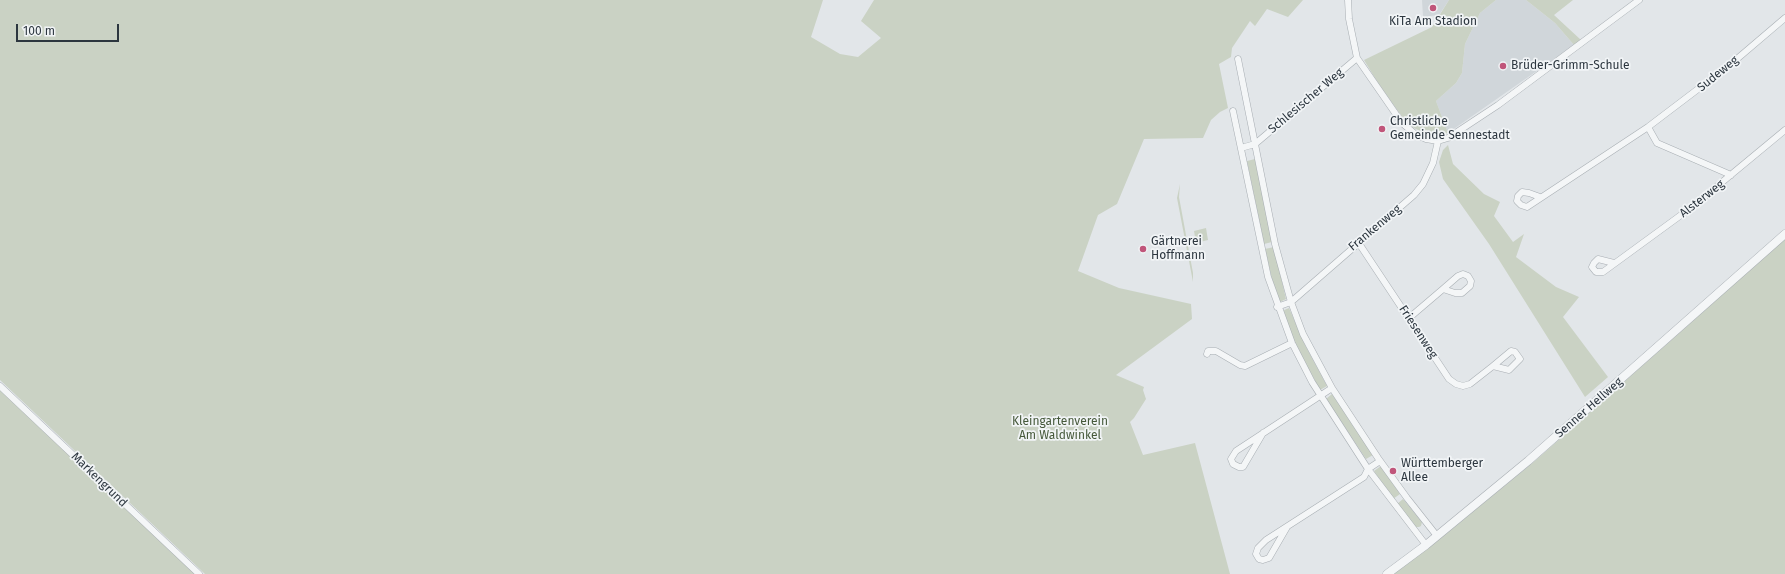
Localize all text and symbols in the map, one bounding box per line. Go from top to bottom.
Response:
marker: KiTa Am Stadion [1428,3,1438,13]
place label: KiTa Am Stadion [1389,15,1477,29]
scale bar [18,16,121,42]
text: 100 m [23,24,55,38]
street label: Sudeweg [1695,53,1741,95]
place label: Brüder-Grimm-Schule [1511,59,1629,73]
marker: Brüder-Grimm-Schule [1498,61,1508,71]
street label: Schlesischer Weg [1266,65,1346,137]
place label: Christliche Gemeinde Sennestadt [1390,115,1510,143]
marker: Christliche Gemeinde Sennestadt [1377,124,1387,134]
street label: Alsterweg [1677,177,1727,221]
street label: Frankenweg [1346,202,1404,254]
place label: Gärtnerei Hoffmann [1151,235,1205,263]
marker: Gärtnerei Hoffmann [1138,244,1148,254]
street label: Friesenweg [1395,303,1441,361]
street label: Senner Hellweg [1552,375,1626,441]
park label: Kleingartenverein Am Waldwinkel [1012,415,1108,443]
street label: Markengrund [68,450,130,510]
place label: Württemberger Allee [1401,457,1483,485]
marker: Württemberger Allee [1388,466,1398,476]

